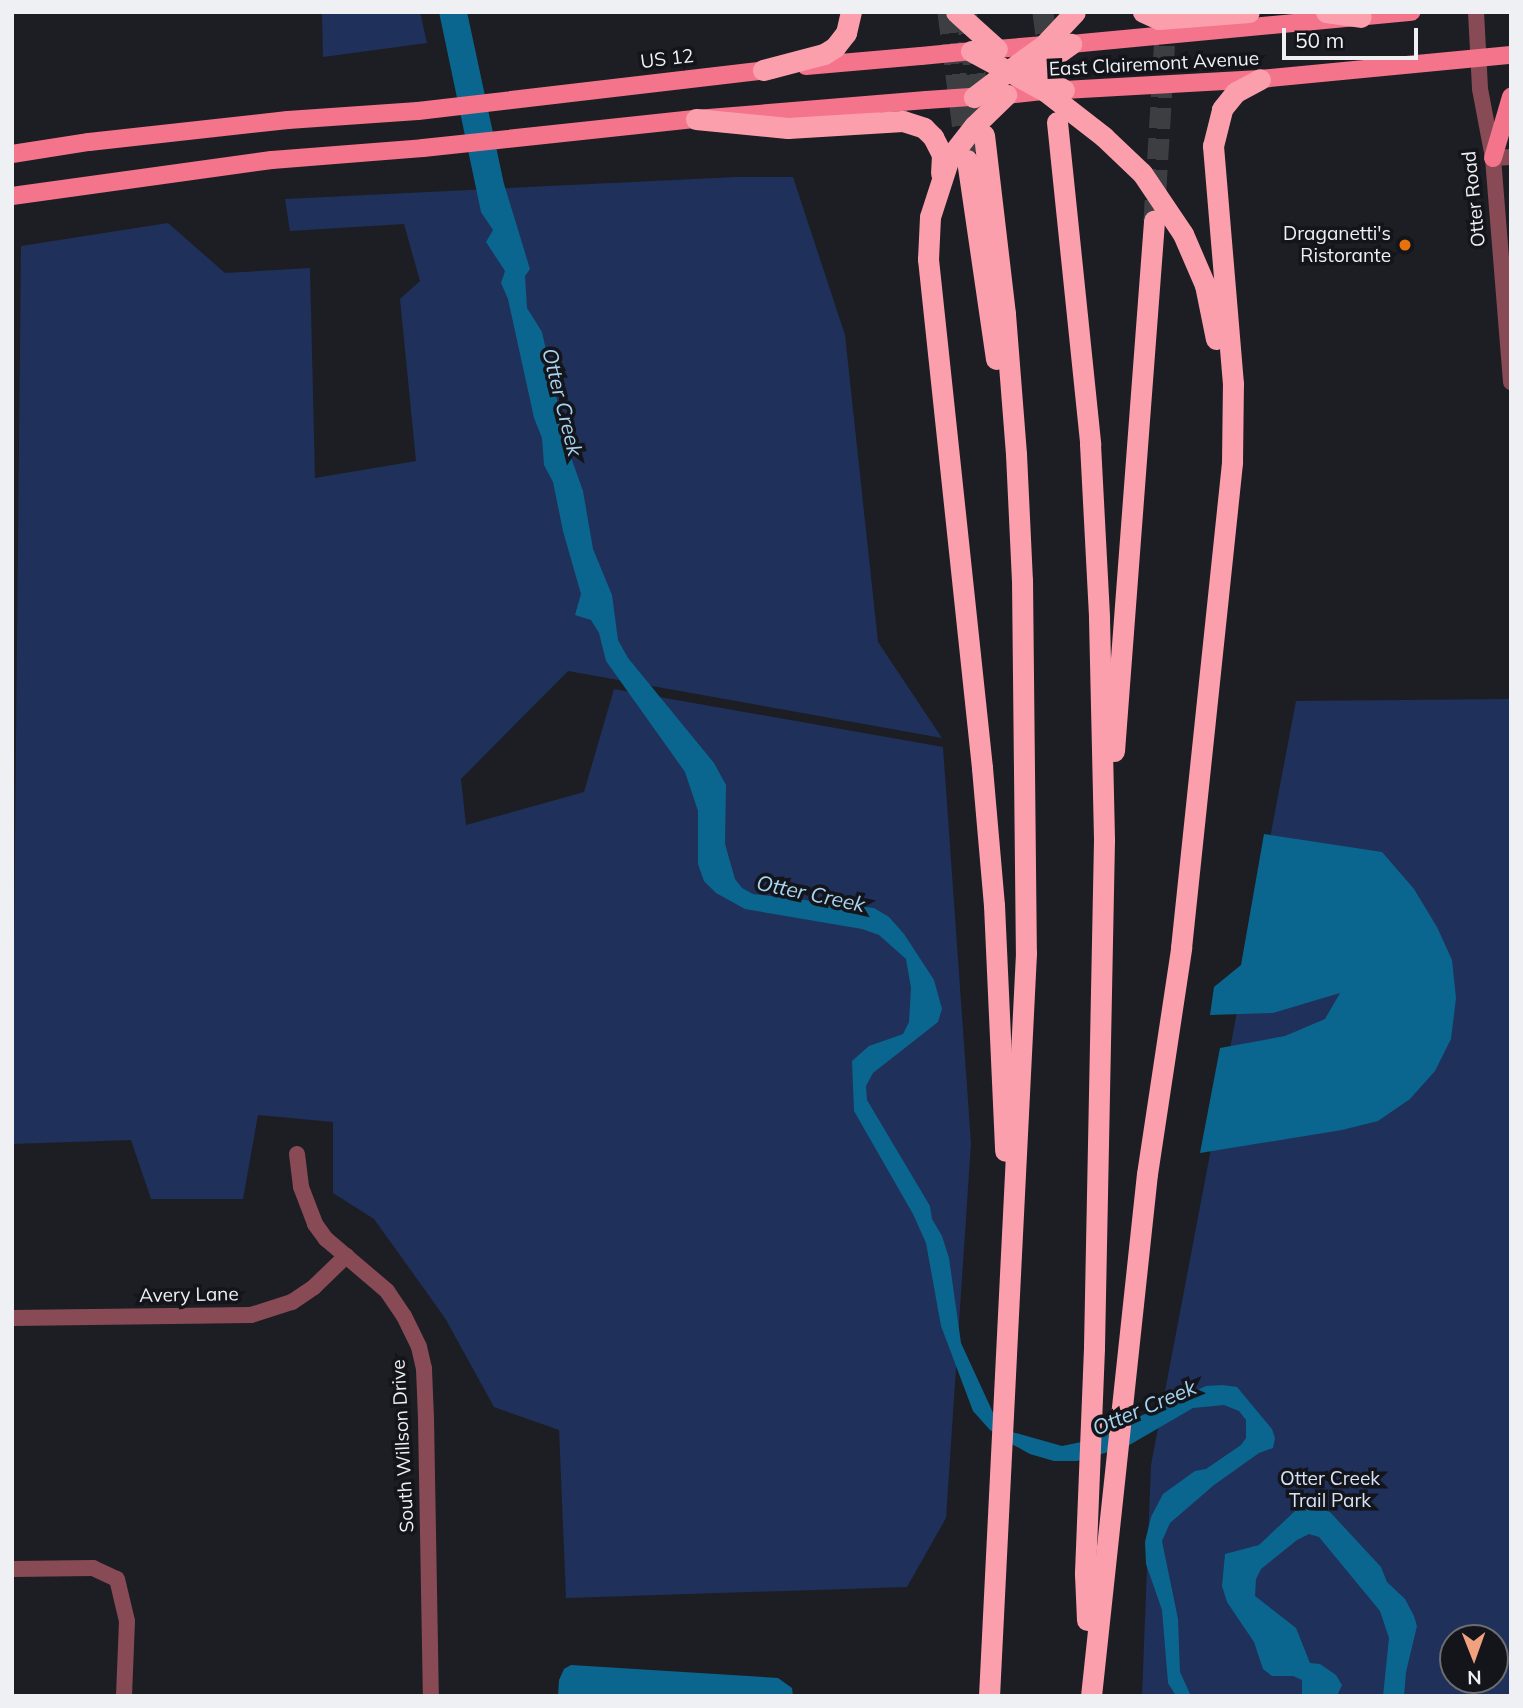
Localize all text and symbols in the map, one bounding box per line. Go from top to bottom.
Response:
scale bar [1285,14,1422,58]
text: 50 m [1295,27,1344,53]
street label: US 12 [639,44,695,74]
street label: East Clairemont Avenue [1048,47,1260,81]
street label: Otter Road [1458,150,1490,248]
place label: Draganetti's Ristorante [1283,223,1391,267]
marker: Draganetti's Ristorante [1397,237,1413,253]
water label: Otter Creek [537,345,589,459]
water label: Otter Creek [754,869,868,917]
street label: Avery Lane [139,1283,239,1307]
street label: South Willson Drive [387,1359,419,1533]
water label: Otter Creek [1088,1374,1200,1440]
park label: Otter Creek Trail Park [1280,1468,1380,1512]
north arrow [1439,1624,1509,1694]
text: N [1467,1666,1482,1690]

